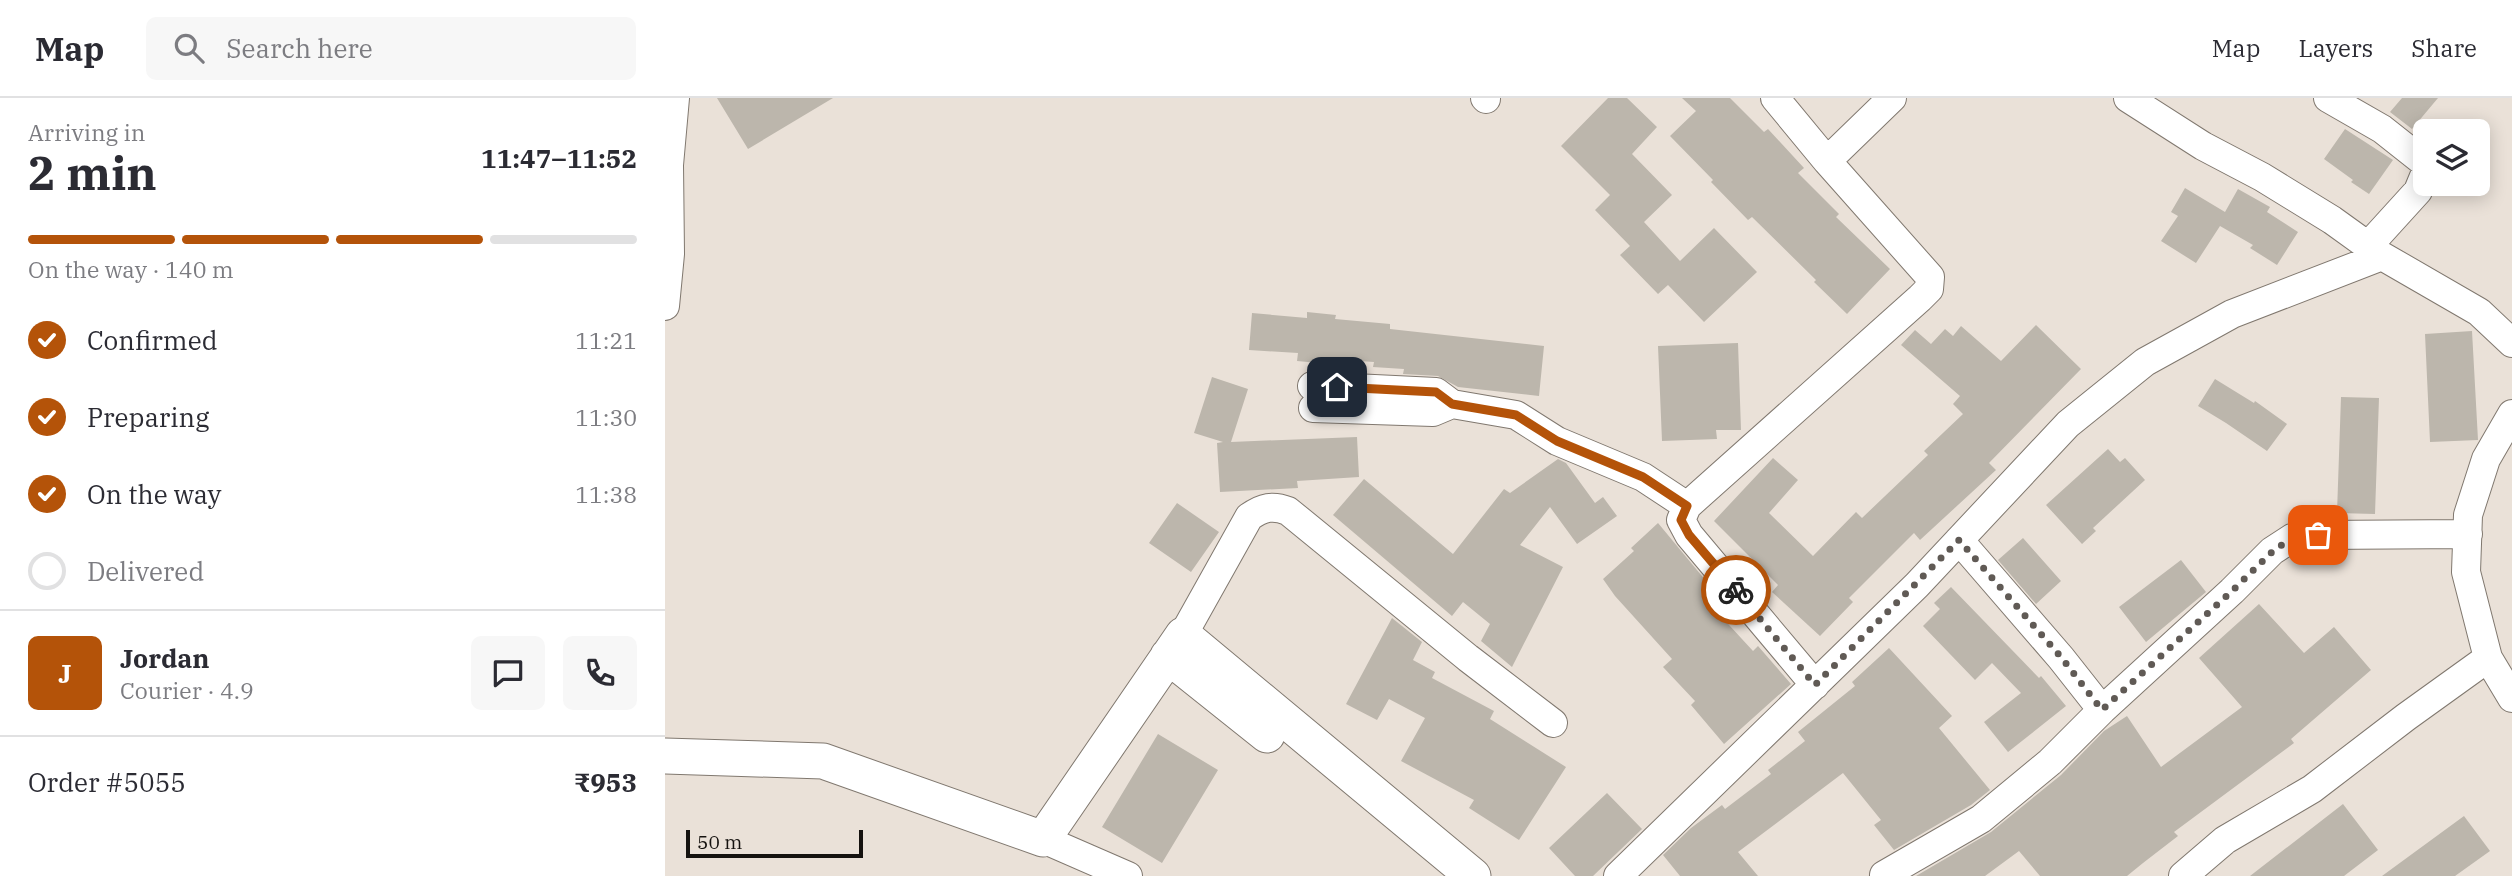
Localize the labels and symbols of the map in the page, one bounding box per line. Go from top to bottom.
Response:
pin [1307,357,1367,417]
pin [2288,505,2348,565]
courier [1701,555,1771,625]
scale bar [686,827,863,859]

